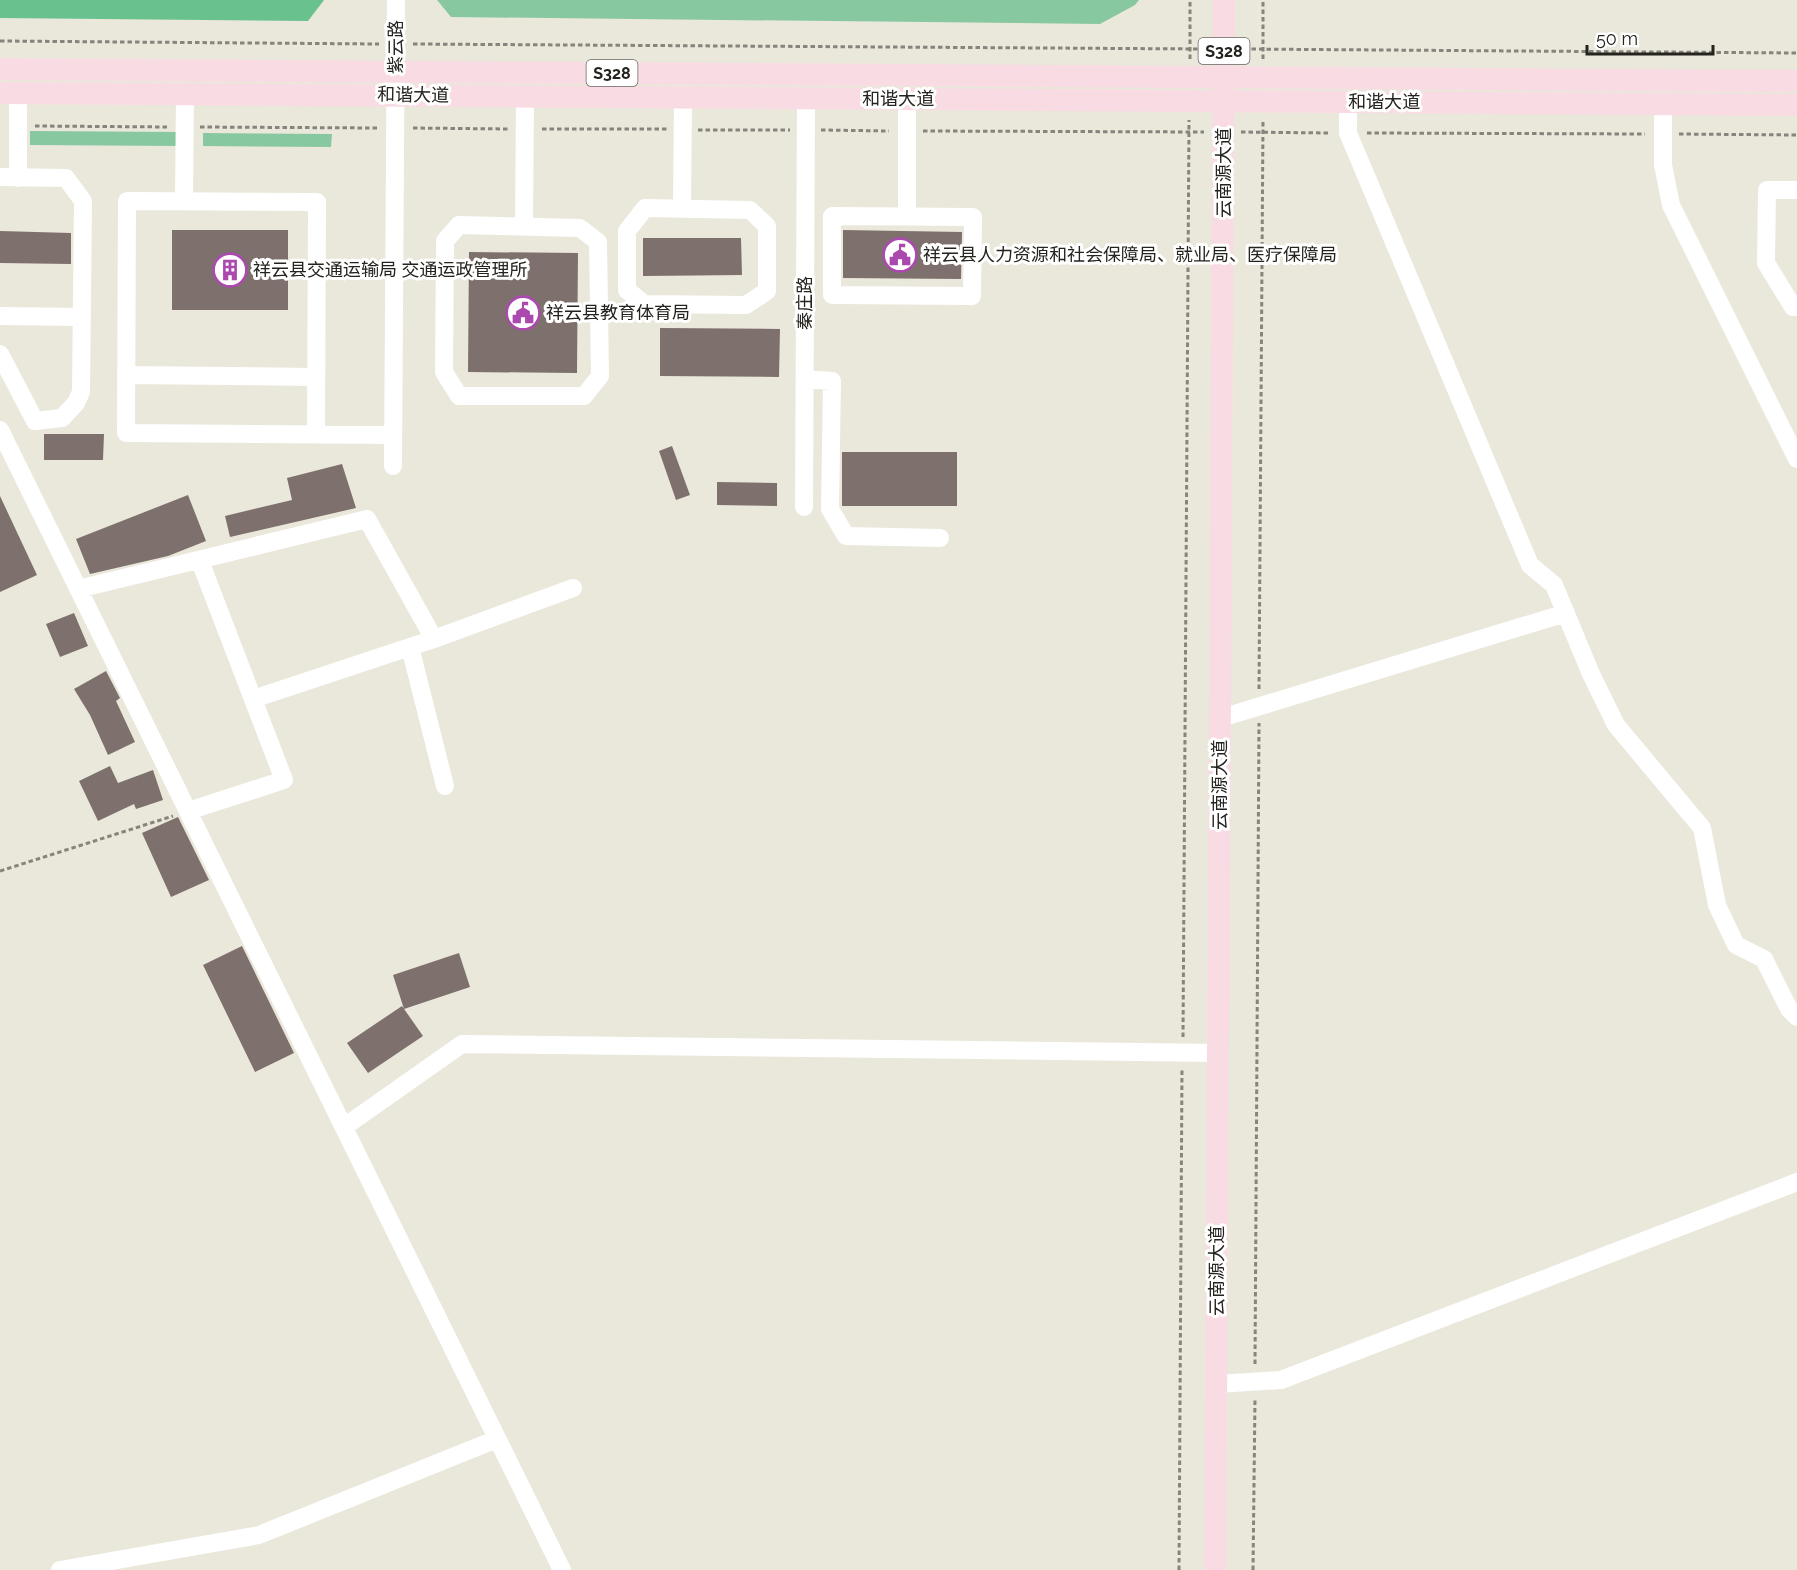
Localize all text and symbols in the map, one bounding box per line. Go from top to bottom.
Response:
scale bar [1587,18,1713,56]
street label: 紫云路 [385,20,406,74]
text: 50 m [1596,28,1638,49]
road number: S328 [1198,38,1250,64]
road number: S328 [586,60,638,86]
street label: 和谐大道 [377,83,449,106]
street label: 和谐大道 [862,88,934,109]
street label: 和谐大道 [1348,91,1420,112]
street label: 云南源大道 [1213,128,1234,218]
public building icon: 祥云县人力资源和社会保障局、就业局、医疗保障局 [882,237,918,273]
place label: 祥云县人力资源和社会保障局、就业局、医疗保障局 [923,244,1337,265]
building icon: 祥云县交通运输局 交通运政管理所 [212,252,248,288]
place label: 祥云县交通运输局 交通运政管理所 [253,259,528,280]
street label: 秦庄路 [794,276,815,330]
public building icon: 祥云县教育体育局 [505,295,541,331]
place label: 祥云县教育体育局 [546,302,690,323]
street label: 云南源大道 [1209,740,1230,830]
street label: 云南源大道 [1206,1226,1227,1316]

